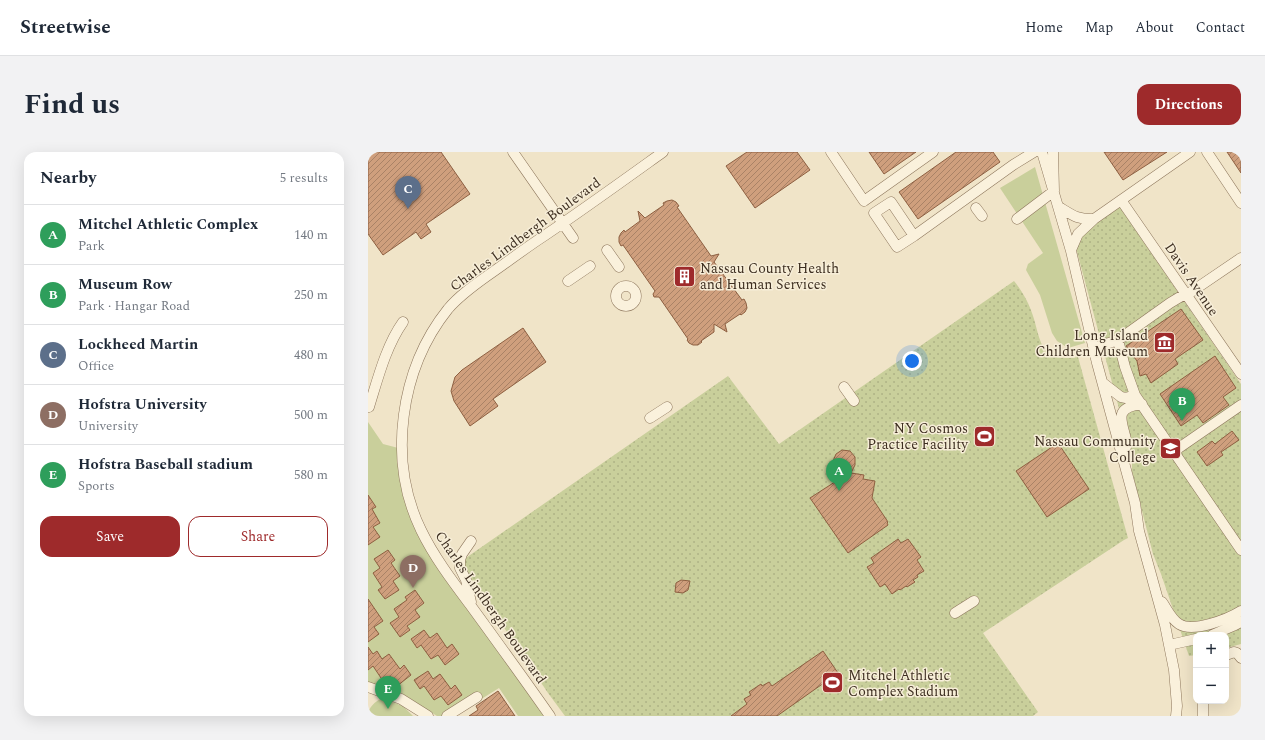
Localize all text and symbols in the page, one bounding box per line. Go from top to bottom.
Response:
text: Streetwise [20,13,111,42]
text: Home [1025,17,1063,38]
text: Map [1085,17,1113,38]
text: About [1135,17,1174,38]
text: Contact [1196,17,1245,38]
text: Find us [24,83,120,126]
button: Directions [1137,84,1241,125]
text: Nearby [40,165,96,191]
text: 5 results [280,168,328,188]
street label: Charles Lindbergh Boulevard [445,172,605,296]
pin: C [395,176,421,209]
text: Mitchel Athletic Complex [78,213,258,236]
text: A [48,225,58,245]
text: 140 m [294,225,328,245]
text: Park [78,236,105,256]
street label: Davis Avenue [1159,238,1224,320]
place label: Nassau County Health and Human Services [700,258,839,295]
building icon: Nassau County Health and Human Services [672,263,698,289]
text: Museum Row [78,273,172,296]
text: B [48,285,58,305]
text: 250 m [294,285,328,305]
text: Park · Hangar Road [78,296,190,316]
place label: Long Island Children Museum [1035,325,1148,362]
museum icon: Long Island Children Museum [1151,330,1177,356]
text: Lockheed Martin [78,333,198,356]
text: C [48,345,58,365]
text: 480 m [294,345,328,365]
your location [902,351,922,371]
text: Office [78,356,114,376]
pin: B [1169,388,1195,421]
text: Hofstra University [78,393,207,416]
text: D [48,405,58,425]
text: 500 m [294,405,328,425]
text: University [78,416,138,436]
place label: NY Cosmos Practice Facility [867,418,969,455]
sports icon: NY Cosmos Practice Facility [971,423,997,449]
place label: Nassau Community College [1034,431,1157,468]
school or university icon: Nassau Community College [1158,436,1184,462]
text: Hofstra Baseball stadium [78,453,253,476]
pin: A [826,458,852,491]
text: E [49,465,57,485]
text: 580 m [294,465,328,485]
text: Sports [78,476,115,496]
button: Save [40,516,180,557]
button: Share [188,516,328,557]
street label: Charles Lindbergh Boulevard [430,527,552,688]
pin: D [400,555,426,588]
map controls [1193,632,1229,704]
button: + [1193,632,1229,668]
place label: Mitchel Athletic Complex Stadium [848,665,958,702]
button: − [1193,668,1229,704]
sports icon: Mitchel Athletic Complex Stadium [820,670,846,696]
pin: E [375,676,401,709]

